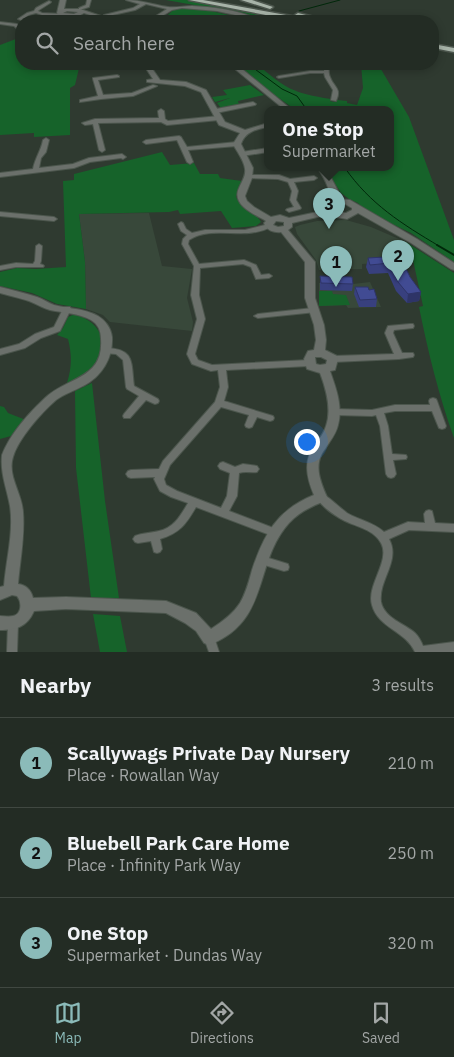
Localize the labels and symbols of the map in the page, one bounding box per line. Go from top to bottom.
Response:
pin: 3 [313,188,345,229]
pin: 2 [382,240,414,281]
pin: 1 [320,246,352,287]
your location [294,429,320,455]

